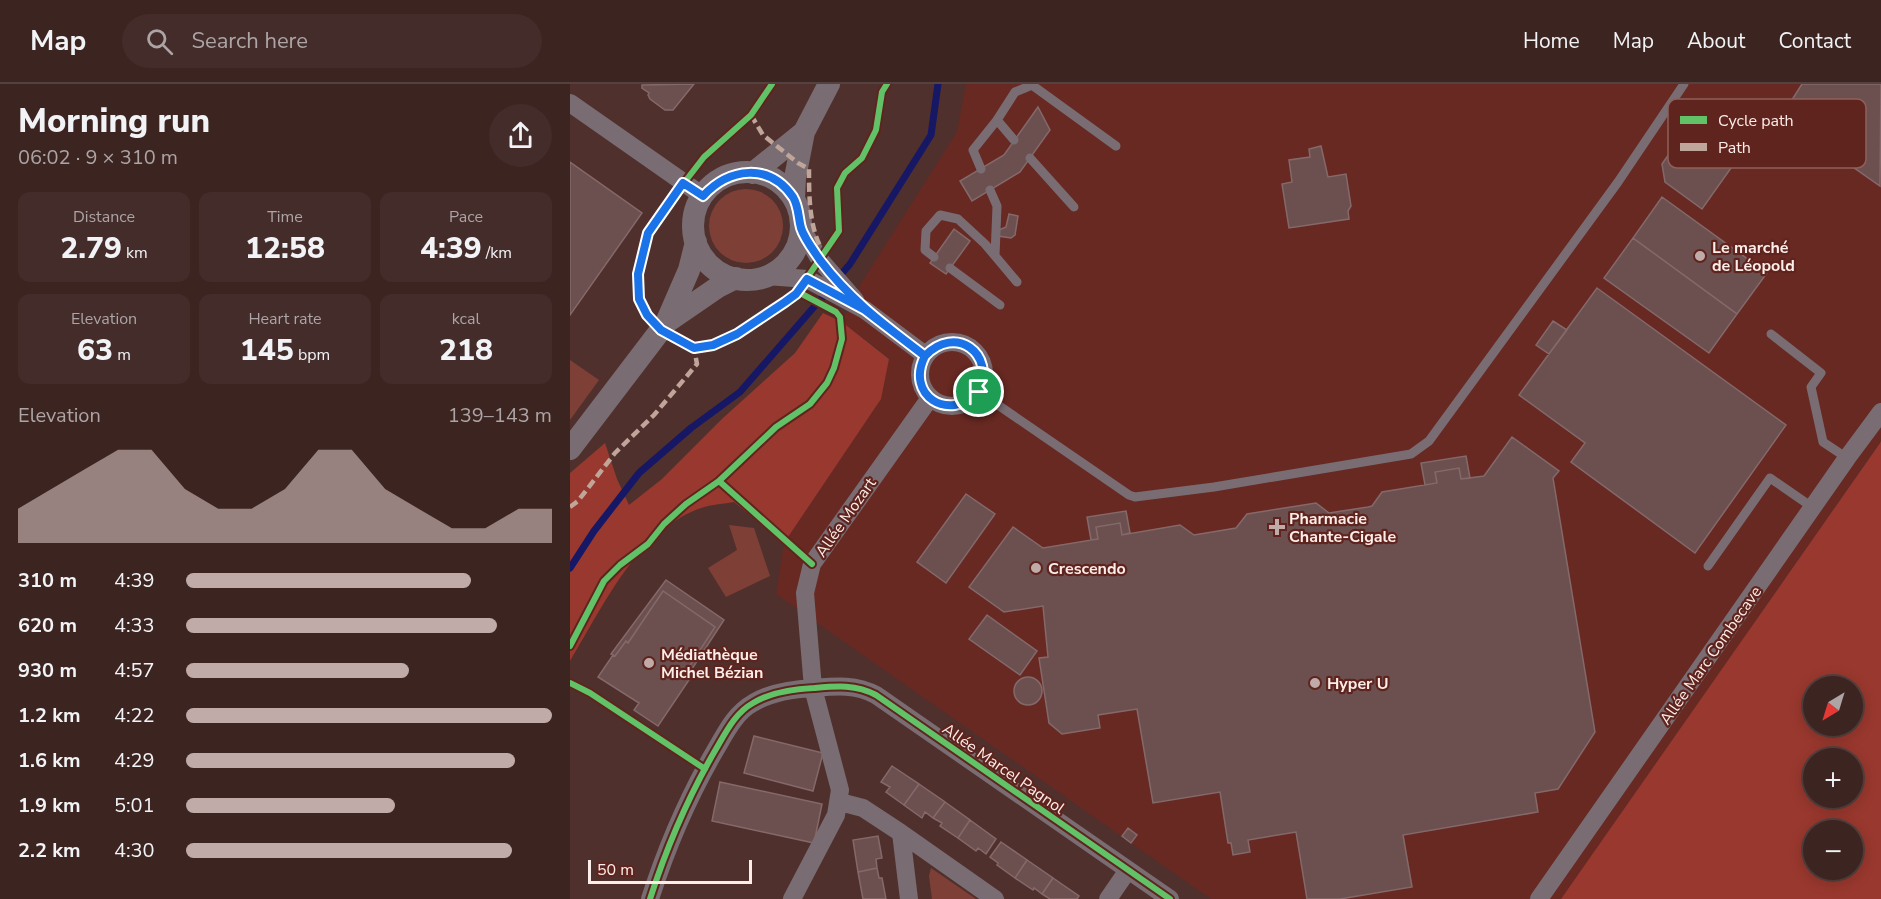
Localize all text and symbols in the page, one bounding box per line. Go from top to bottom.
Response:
search box [122,14,542,68]
text: Map [30,22,86,60]
icon: search [143,25,176,58]
text: Search here [191,26,308,56]
text: Home [1523,27,1580,55]
text: Map [1613,27,1654,55]
text: About [1687,27,1745,55]
text: Contact [1778,27,1851,55]
text: Morning run [18,99,210,144]
legend [1668,99,1866,168]
button: share [489,104,552,167]
text: Cycle path [1718,110,1794,132]
text: Path [1718,137,1751,159]
text: 06:02 · 9 × 310 m [18,144,178,171]
text: Distance [73,206,135,228]
text: Time [267,206,303,228]
text: Pace [449,206,483,228]
text: 2.79 [60,228,122,269]
text: 12:58 [245,228,325,269]
text: 4:39 [420,228,482,269]
place label: Le marché de Léopold [1712,237,1795,277]
text: km [122,242,148,264]
text: /km [482,242,512,264]
marker: Le marché de Léopold [1693,249,1707,263]
text: Elevation [71,308,137,330]
text: Heart rate [248,308,322,330]
text: kcal [452,308,480,330]
text: 63 [77,330,113,371]
text: 145 [240,330,294,371]
text: 218 [439,330,493,371]
text: m [113,344,131,366]
text: bpm [294,344,330,366]
pin [953,366,1004,417]
icon: arrive [962,375,995,408]
text: Elevation [18,402,101,429]
text: 139–143 m [448,402,552,429]
street label: Allée Mozart [810,473,882,562]
place label: Pharmacie Chante-Cigale [1289,508,1397,548]
marker: Pharmacie Chante-Cigale [1270,520,1284,534]
place label: Crescendo [1048,558,1126,580]
marker: Crescendo [1029,561,1043,575]
text: 310 m [18,567,77,594]
text: 4:39 [114,567,155,594]
street label: Allée Marc Combecave [1655,582,1767,729]
text: 620 m [18,612,77,639]
text: 4:33 [114,612,155,639]
place label: Médiathèque Michel Bézian [661,644,763,684]
marker: Médiathèque Michel Bézian [642,656,656,670]
text: 930 m [18,657,77,684]
text: 4:57 [114,657,155,684]
place label: Hyper U [1327,673,1388,695]
marker: Hyper U [1308,676,1322,690]
north arrow [1803,676,1863,736]
map controls [1803,676,1863,880]
text: 1.2 km [18,702,81,729]
text: 4:22 [114,702,155,729]
street label: Allée Marcel Pagnol [938,718,1069,820]
text: 1.6 km [18,747,81,774]
text: 4:29 [114,747,155,774]
button: + [1803,748,1863,808]
text: 1.9 km [18,792,81,819]
text: 5:01 [114,792,155,819]
button: − [1803,820,1863,880]
text: 2.2 km [18,837,81,864]
text: 4:30 [114,837,155,864]
scale bar [588,857,752,884]
text: 50 m [597,859,634,881]

